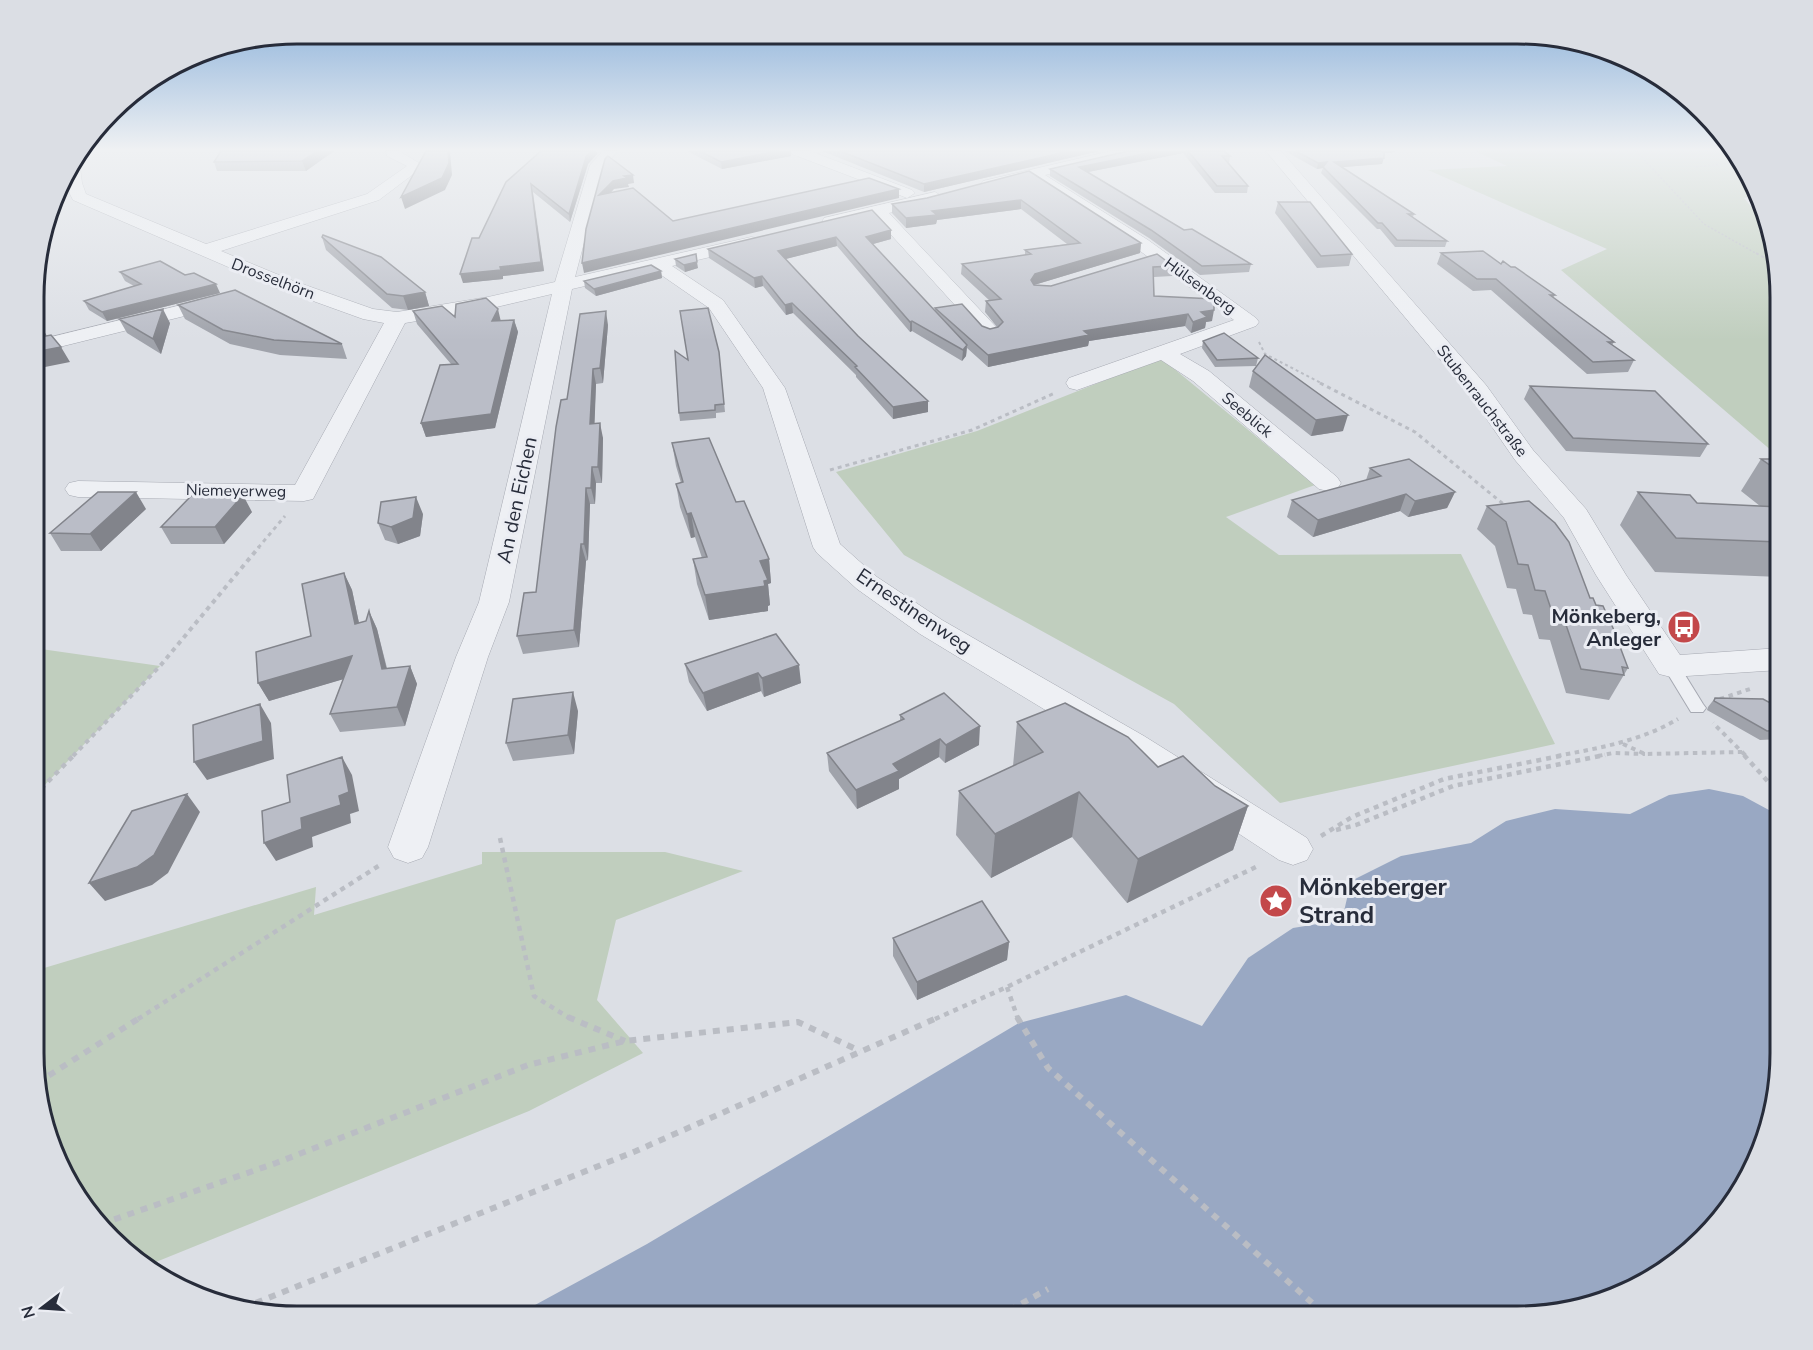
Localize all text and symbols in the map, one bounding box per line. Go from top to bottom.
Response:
street label: Hülsenberg [1160,252,1240,320]
street label: Drosselhörn [228,253,318,305]
street label: Stubenrauchstraße [1431,340,1533,462]
street label: Seeblick [1217,387,1278,443]
street label: An den Eichen [490,434,544,566]
street label: Niemeyerweg [186,479,286,503]
street label: Ernestinenweg [851,562,977,660]
place label: Mönkeberg, Anleger [1552,603,1661,653]
bus stop icon: Mönkeberg, Anleger [1666,609,1702,645]
place label: Mönkeberger Strand [1299,871,1447,931]
place icon: Mönkeberger Strand [1258,883,1294,919]
north arrow [12,1278,72,1338]
text: N [16,1303,41,1321]

